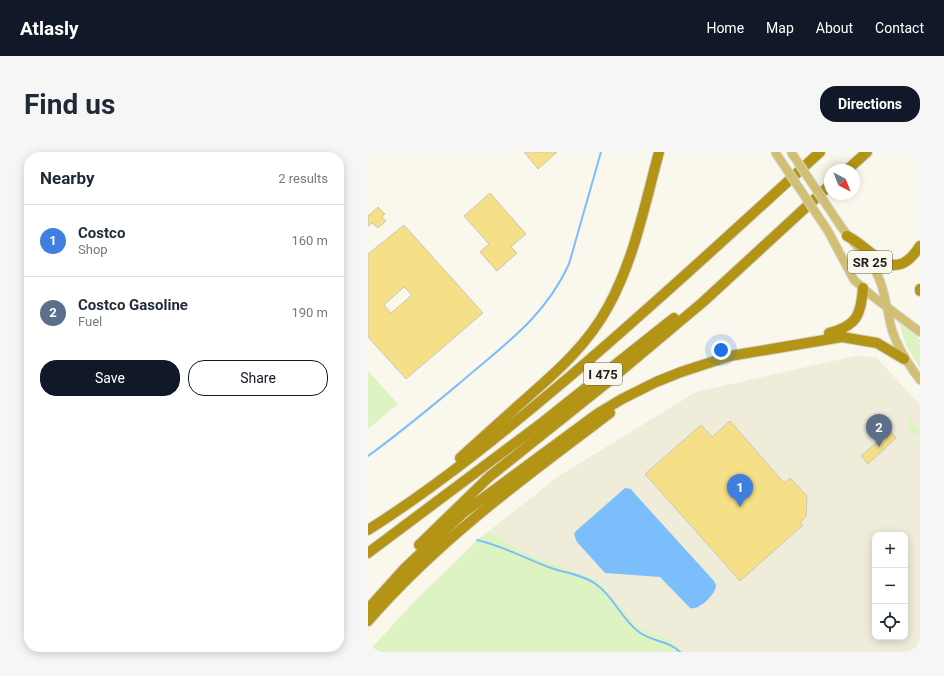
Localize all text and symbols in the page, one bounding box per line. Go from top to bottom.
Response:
text: Atlasly [20,17,79,40]
text: Home [706,20,744,36]
text: Map [766,20,794,36]
text: About [816,20,853,36]
text: Contact [875,20,924,36]
button: Directions [820,86,920,122]
text: Find us [24,88,115,121]
north arrow [824,164,860,200]
text: Nearby [40,168,95,188]
text: 2 results [278,171,328,186]
text: Costco [78,224,125,242]
text: 1 [49,233,57,248]
text: 160 m [291,233,328,248]
text: Shop [78,242,108,257]
road number: SR 25 [848,251,892,273]
text: Costco Gasoline [78,296,188,314]
text: 2 [49,305,57,320]
text: 190 m [291,305,328,320]
text: Fuel [78,314,102,329]
your location [711,340,731,360]
button: Save [40,360,180,396]
button: Share [188,360,328,396]
road number: I 475 [584,363,622,385]
pin: 2 [866,414,892,447]
pin: 1 [727,474,753,507]
map controls [872,532,908,640]
button: + [872,532,908,568]
button: − [872,568,908,604]
button: locate [872,604,908,640]

